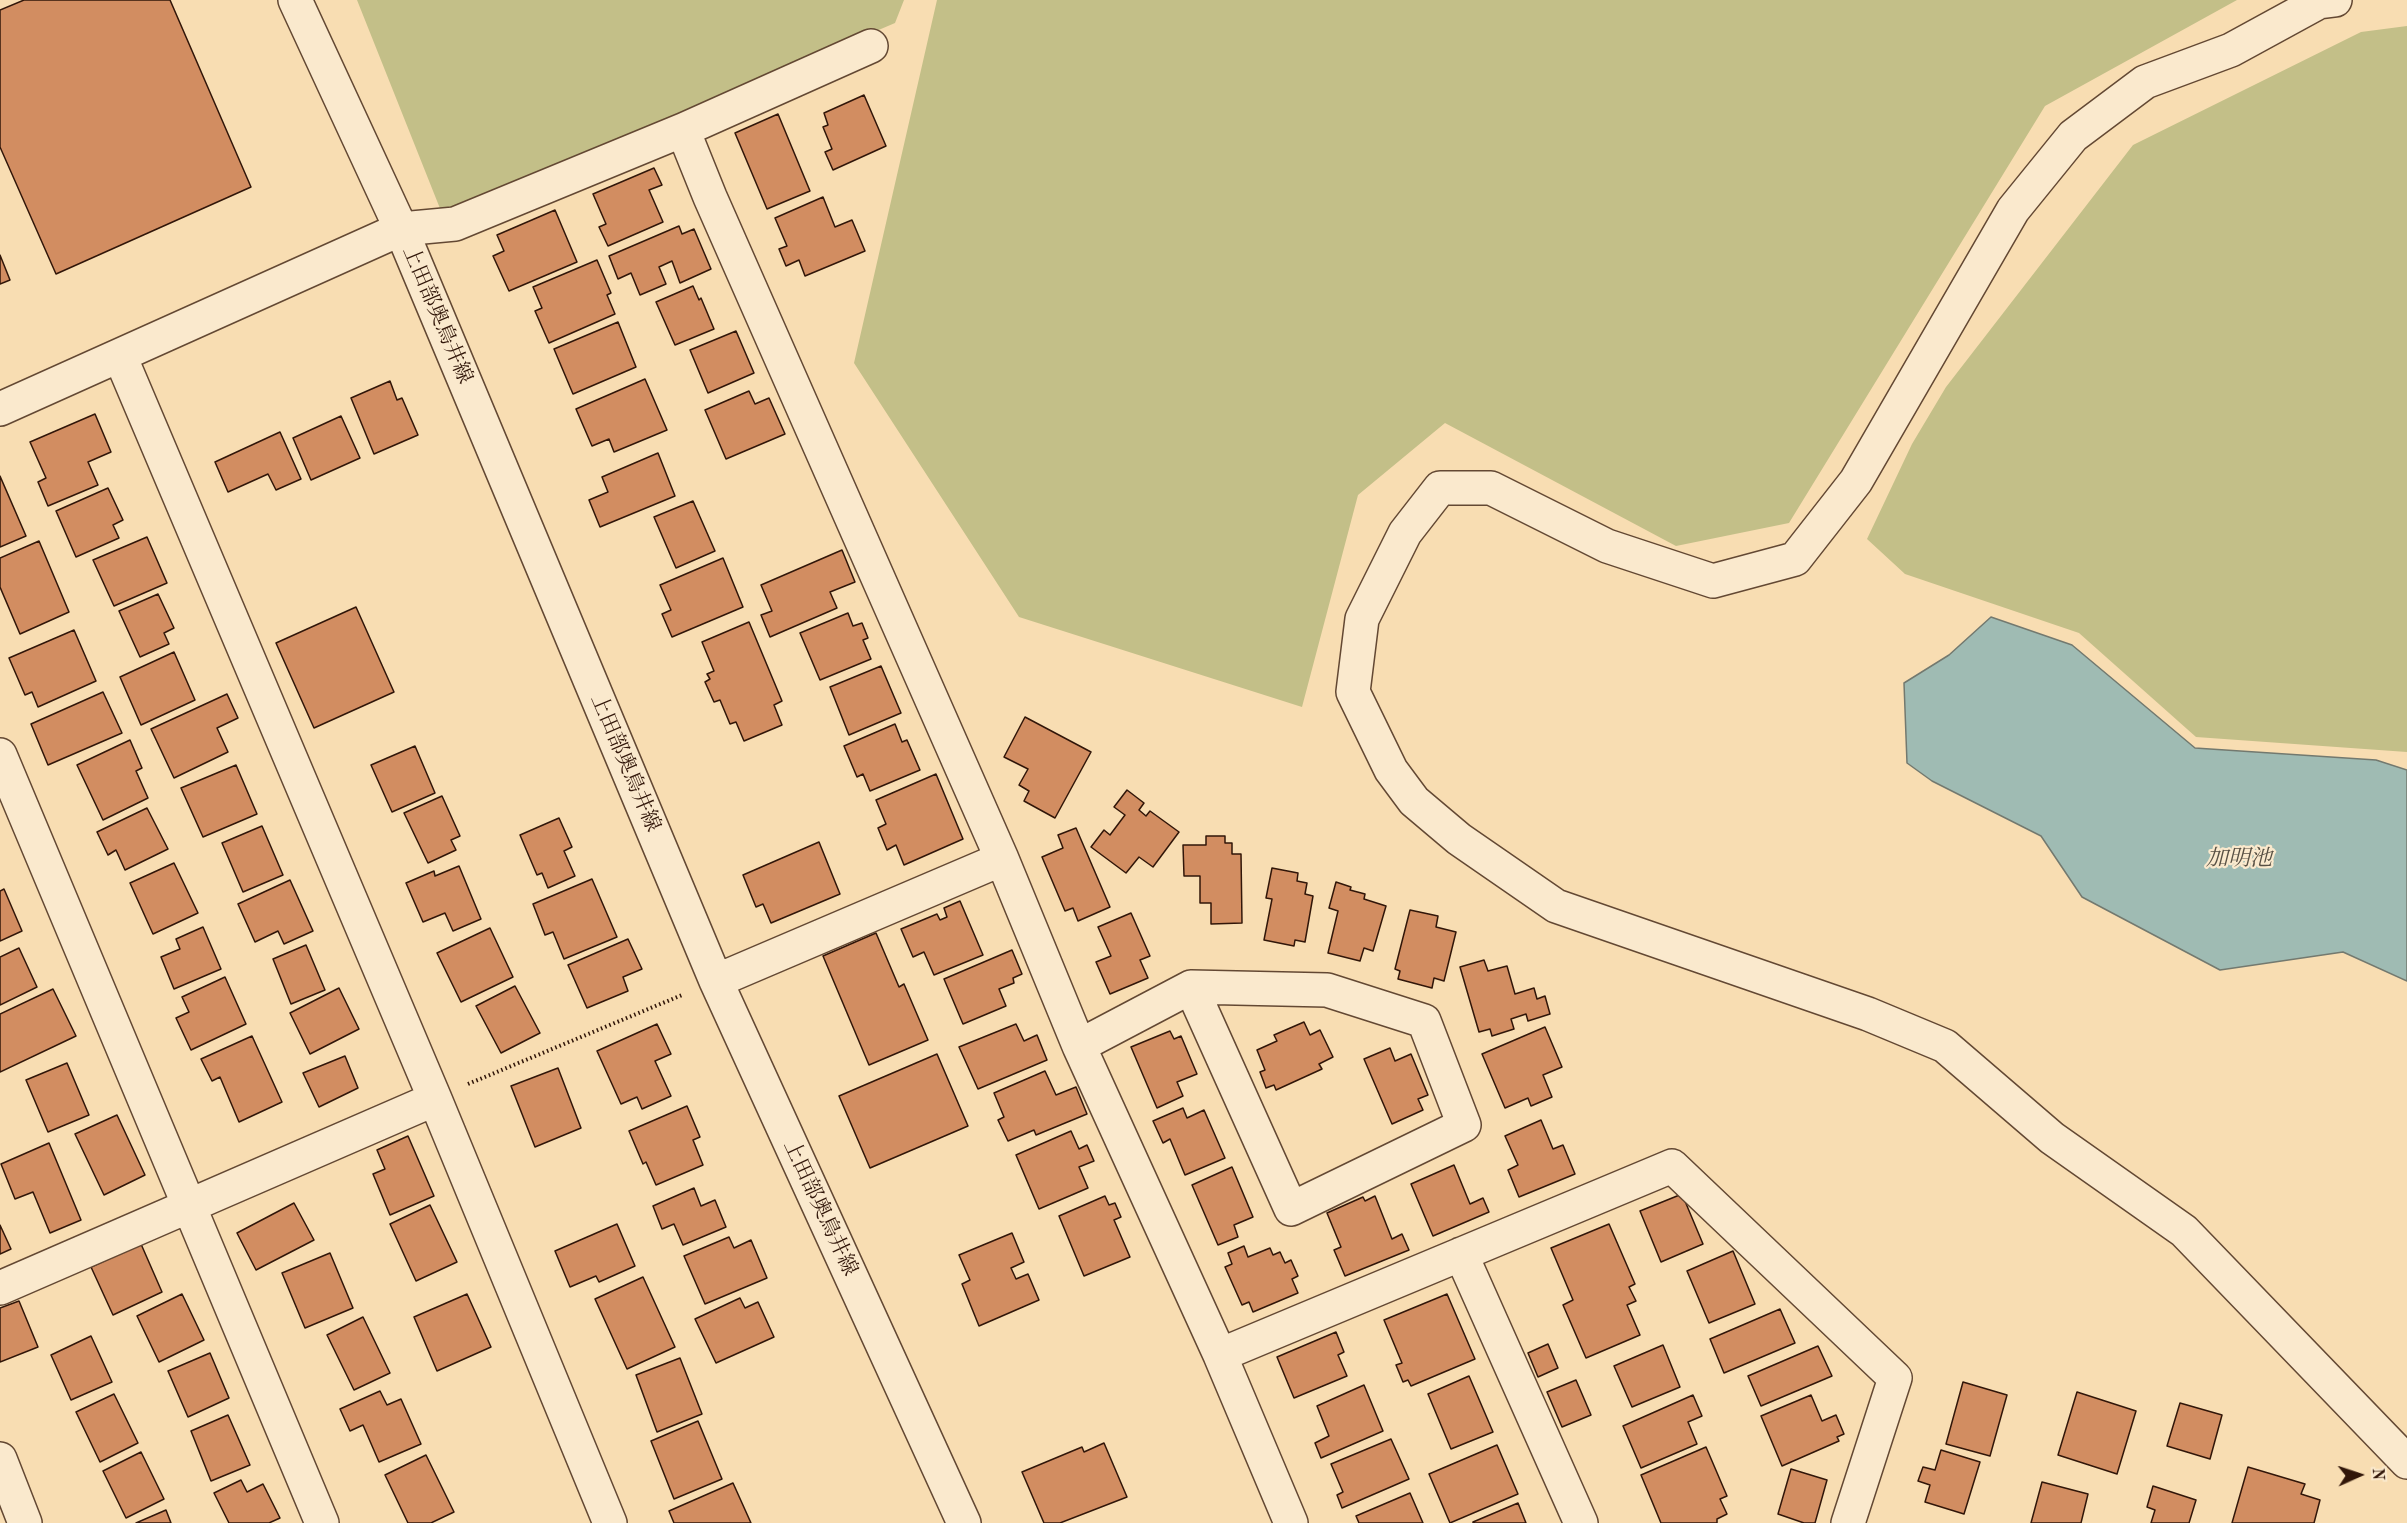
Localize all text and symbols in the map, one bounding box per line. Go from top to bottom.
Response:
street label: 上田部奥鳥井線 [397,242,477,388]
street label: 上田部奥鳥井線 [585,690,665,836]
water label: 加明池 [2206,846,2272,872]
street label: 上田部奥鳥井線 [778,1136,862,1280]
north arrow [2329,1445,2389,1505]
text: N [2369,1468,2385,1481]

